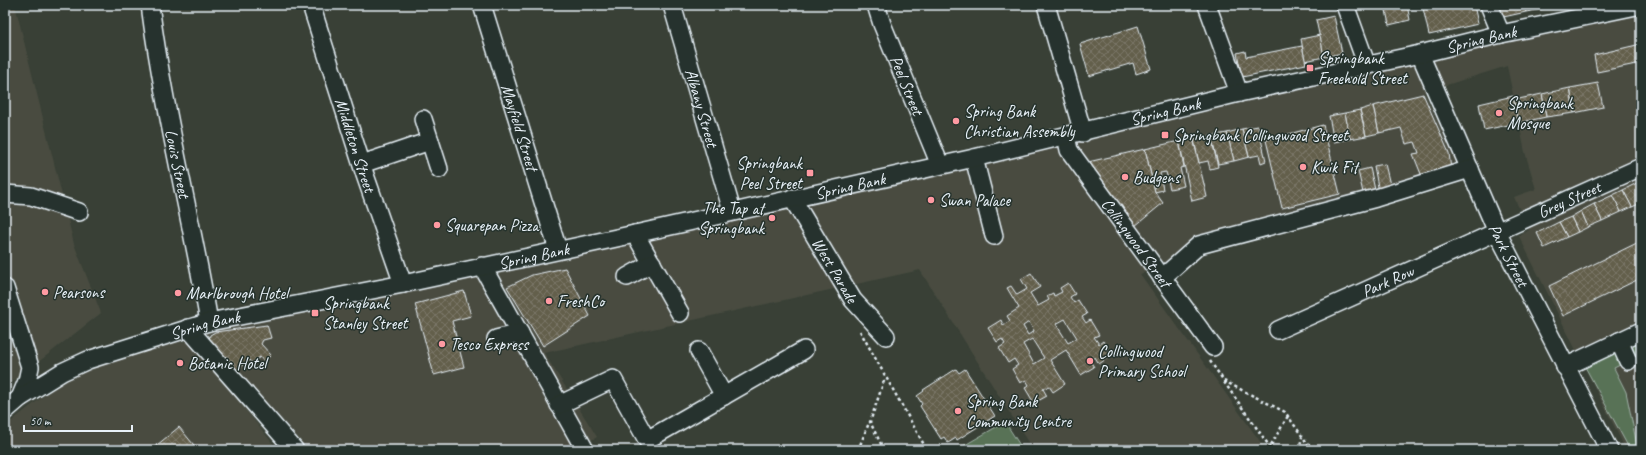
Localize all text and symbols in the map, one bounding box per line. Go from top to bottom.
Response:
street label: Spring Bank [1444,20,1520,58]
place label: Springbank Freehold Street [1318,48,1409,89]
street label: Peel Street [886,52,930,120]
marker: Springbank Freehold Street [1305,63,1315,73]
street label: Albany Street [681,66,724,152]
street label: Mayfield Street [497,82,544,175]
street label: Spring Bank [1128,92,1204,130]
place label: Springbank Mosque [1507,93,1575,134]
street label: Middleton Street [331,95,381,197]
place label: Spring Bank Christian Assembly [964,101,1076,142]
marker: Springbank Mosque [1494,108,1504,118]
marker: Spring Bank Christian Assembly [951,116,961,126]
place label: Springbank Collingwood Street [1173,125,1350,146]
street label: Louis Street [161,127,196,202]
marker: Springbank Collingwood Street [1160,130,1170,140]
place label: Springbank Peel Street [736,153,804,194]
place label: Kwik Fit [1311,157,1360,178]
marker: Kwik Fit [1298,162,1308,172]
street label: Spring Bank [813,167,889,204]
place label: Budgens [1133,167,1182,188]
marker: Springbank Peel Street [805,168,815,178]
marker: Budgens [1120,172,1130,182]
street label: Grey Street [1534,175,1606,223]
place label: Swan Palace [939,190,1011,211]
street label: Collingwood Street [1097,194,1178,293]
marker: Swan Palace [926,195,936,205]
place label: The Tap at Springbank [698,198,766,239]
marker: The Tap at Springbank [767,213,777,223]
place label: Squarepan Pizza [445,215,540,236]
marker: Squarepan Pizza [432,220,442,230]
street label: Park Street [1484,221,1535,292]
street label: West Parade [807,234,864,308]
street label: Spring Bank [497,238,572,274]
street label: Park Row [1358,260,1418,302]
place label: Pearsons [53,282,106,303]
place label: Marlbrough Hotel [186,283,291,304]
marker: Pearsons [40,287,50,297]
marker: Marlbrough Hotel [173,288,183,298]
place label: FreshCo [557,291,606,312]
place label: Springbank Stanley Street [323,293,410,334]
marker: FreshCo [544,296,554,306]
street label: Spring Bank [167,305,243,344]
marker: Springbank Stanley Street [310,308,320,318]
place label: Tesco Express [450,334,530,355]
marker: Tesco Express [437,339,447,349]
place label: Collingwood Primary School [1098,341,1188,382]
place label: Botanic Hotel [188,353,269,374]
marker: Collingwood Primary School [1085,356,1095,366]
marker: Botanic Hotel [175,358,185,368]
place label: Spring Bank Community Centre [966,391,1073,432]
marker: Spring Bank Community Centre [953,406,963,416]
scale bar [24,407,132,433]
text: 50 m [30,413,52,429]

